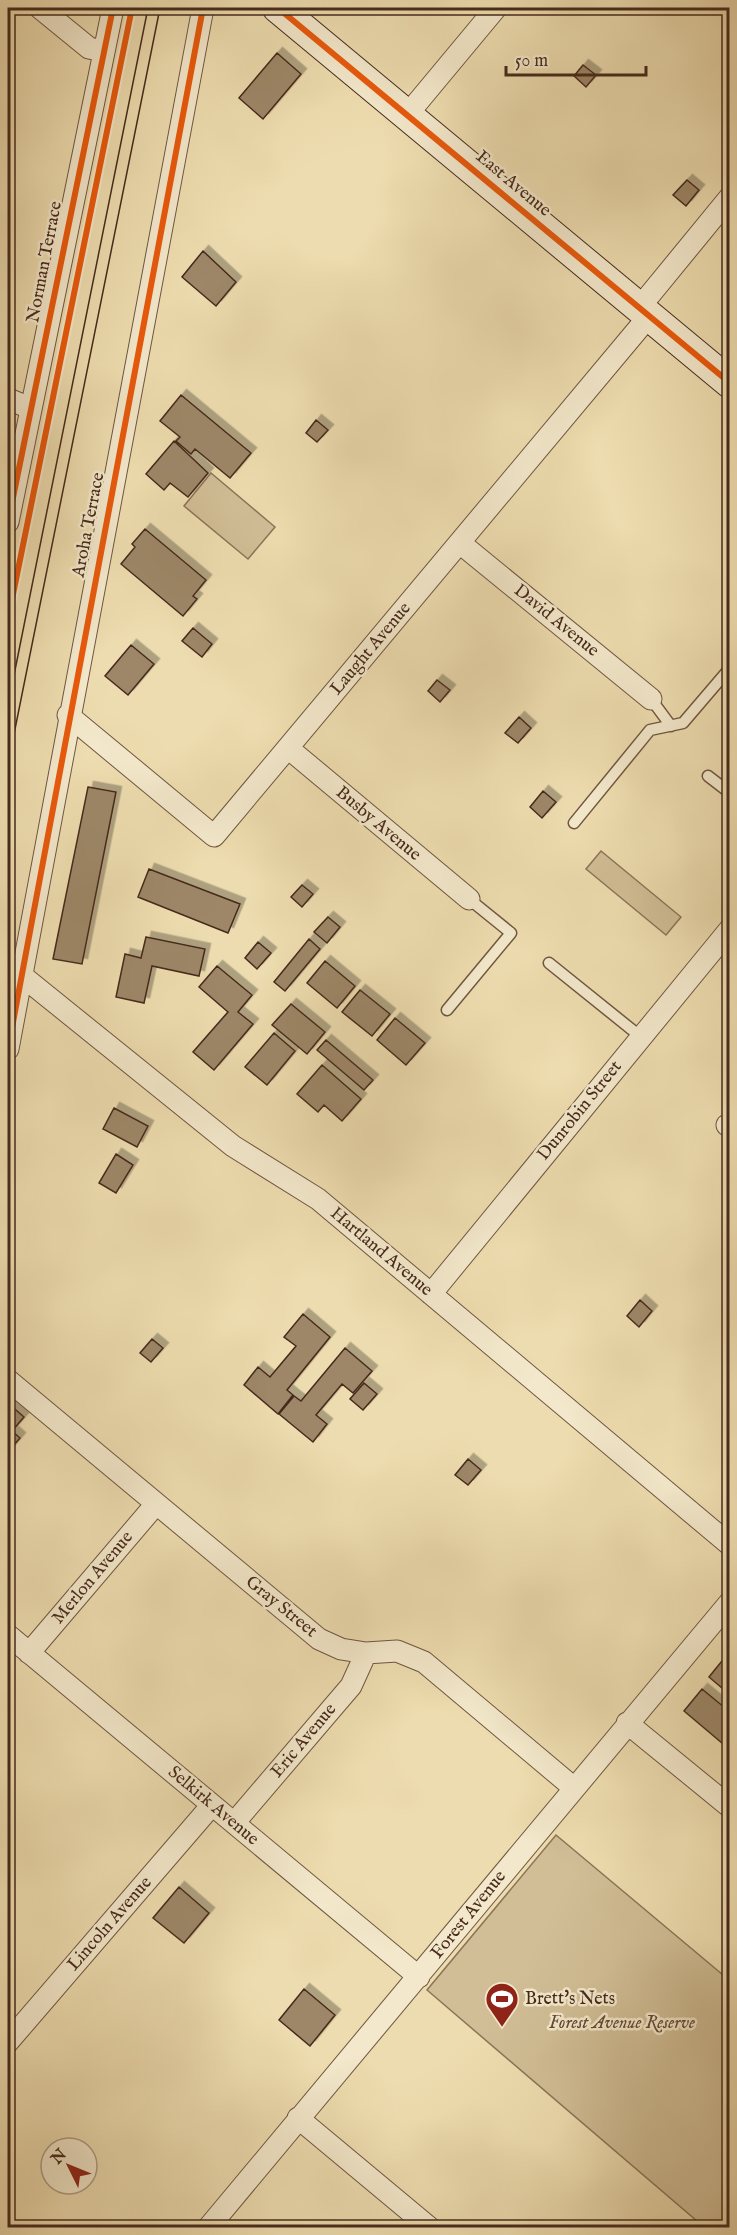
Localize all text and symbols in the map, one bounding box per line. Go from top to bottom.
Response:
scale bar [506,39,646,77]
text: 50 m [515,50,548,73]
street label: East Avenue [470,146,556,222]
street label: Norman Terrace [22,199,68,325]
street label: Aroha Terrace [67,471,110,580]
street label: David Avenue [509,580,603,662]
street label: Laught Avenue [325,598,417,700]
street label: Busby Avenue [330,782,426,866]
street label: Dunrobin Street [533,1056,627,1166]
street label: Hartland Avenue [325,1202,437,1302]
street label: Merlon Avenue [47,1527,139,1629]
street label: Gray Street [240,1571,322,1643]
street label: Eric Avenue [266,1699,342,1783]
street label: Selkirk Avenue [163,1761,263,1851]
street label: Forest Avenue [426,1866,512,1964]
street label: Lincoln Avenue [63,1872,157,1976]
sports icon: Brett's Nets [484,1981,520,2028]
place label: Brett's Nets [525,1988,615,2011]
park label: Forest Avenue Reserve [549,2012,695,2035]
north arrow [39,2136,99,2196]
text: N [47,2145,72,2170]

